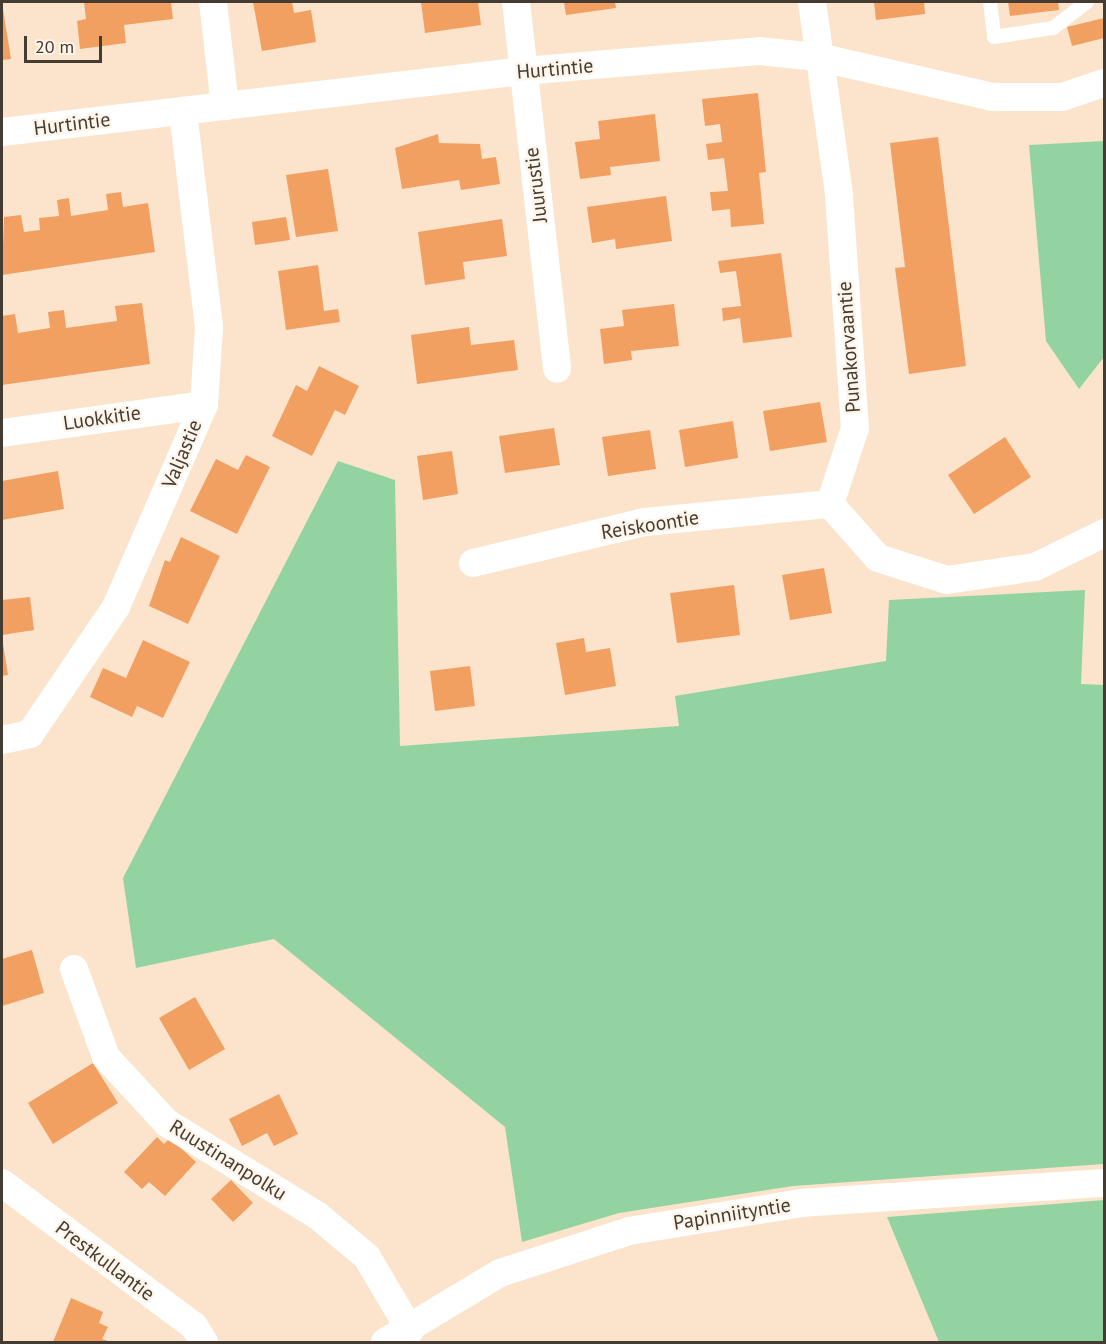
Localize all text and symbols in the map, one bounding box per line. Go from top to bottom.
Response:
scale bar [27,24,105,62]
text: 20 m [35,35,74,58]
street label: Hurtintie [516,54,594,84]
street label: Hurtintie [32,107,112,141]
street label: Juurustie [519,146,553,224]
street label: Punakorvaantie [832,280,866,414]
street label: Luokkitie [62,401,142,435]
street label: Valjastie [157,416,207,492]
street label: Reiskoontie [599,505,701,545]
street label: Ruustinanpolku [165,1114,291,1206]
street label: Papinniityntie [672,1193,792,1235]
street label: Prestkullantie [51,1216,159,1306]

